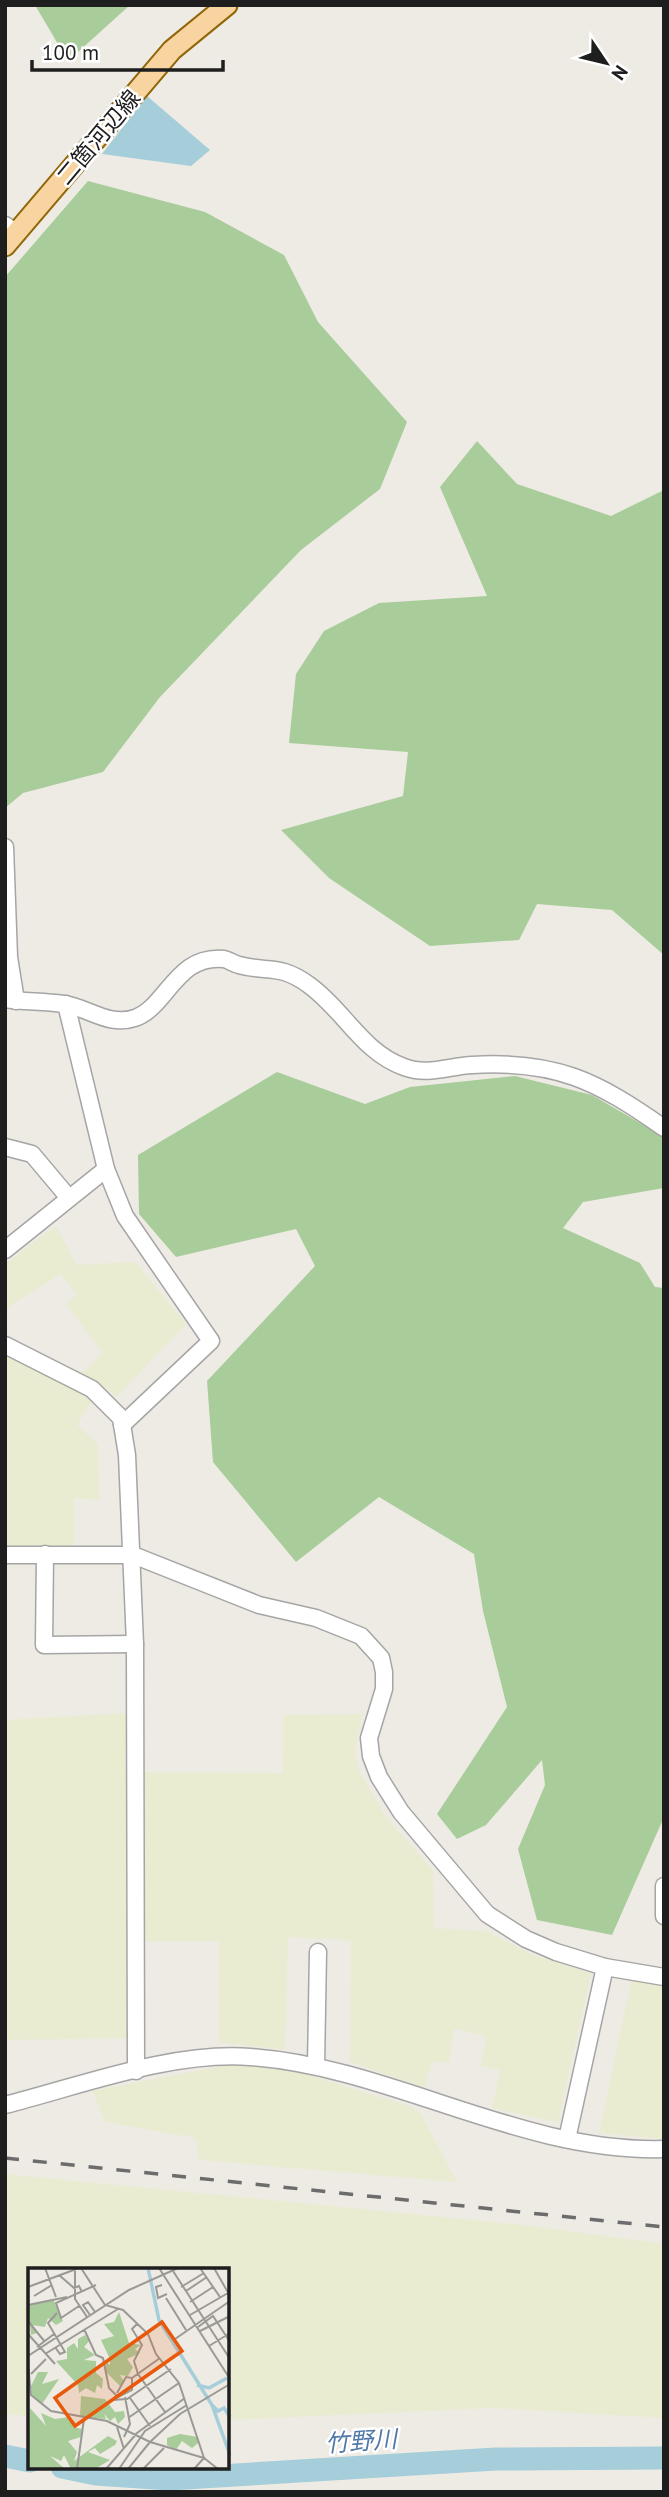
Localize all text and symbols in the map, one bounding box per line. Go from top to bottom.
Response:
scale bar [32,28,222,72]
north arrow [571,28,641,98]
text: 100 m [42,39,99,66]
text: N [607,61,633,85]
street label: 二箇河辺線 [50,84,146,190]
inset map [28,2268,229,2469]
water label: 竹野川 [324,2423,401,2459]

